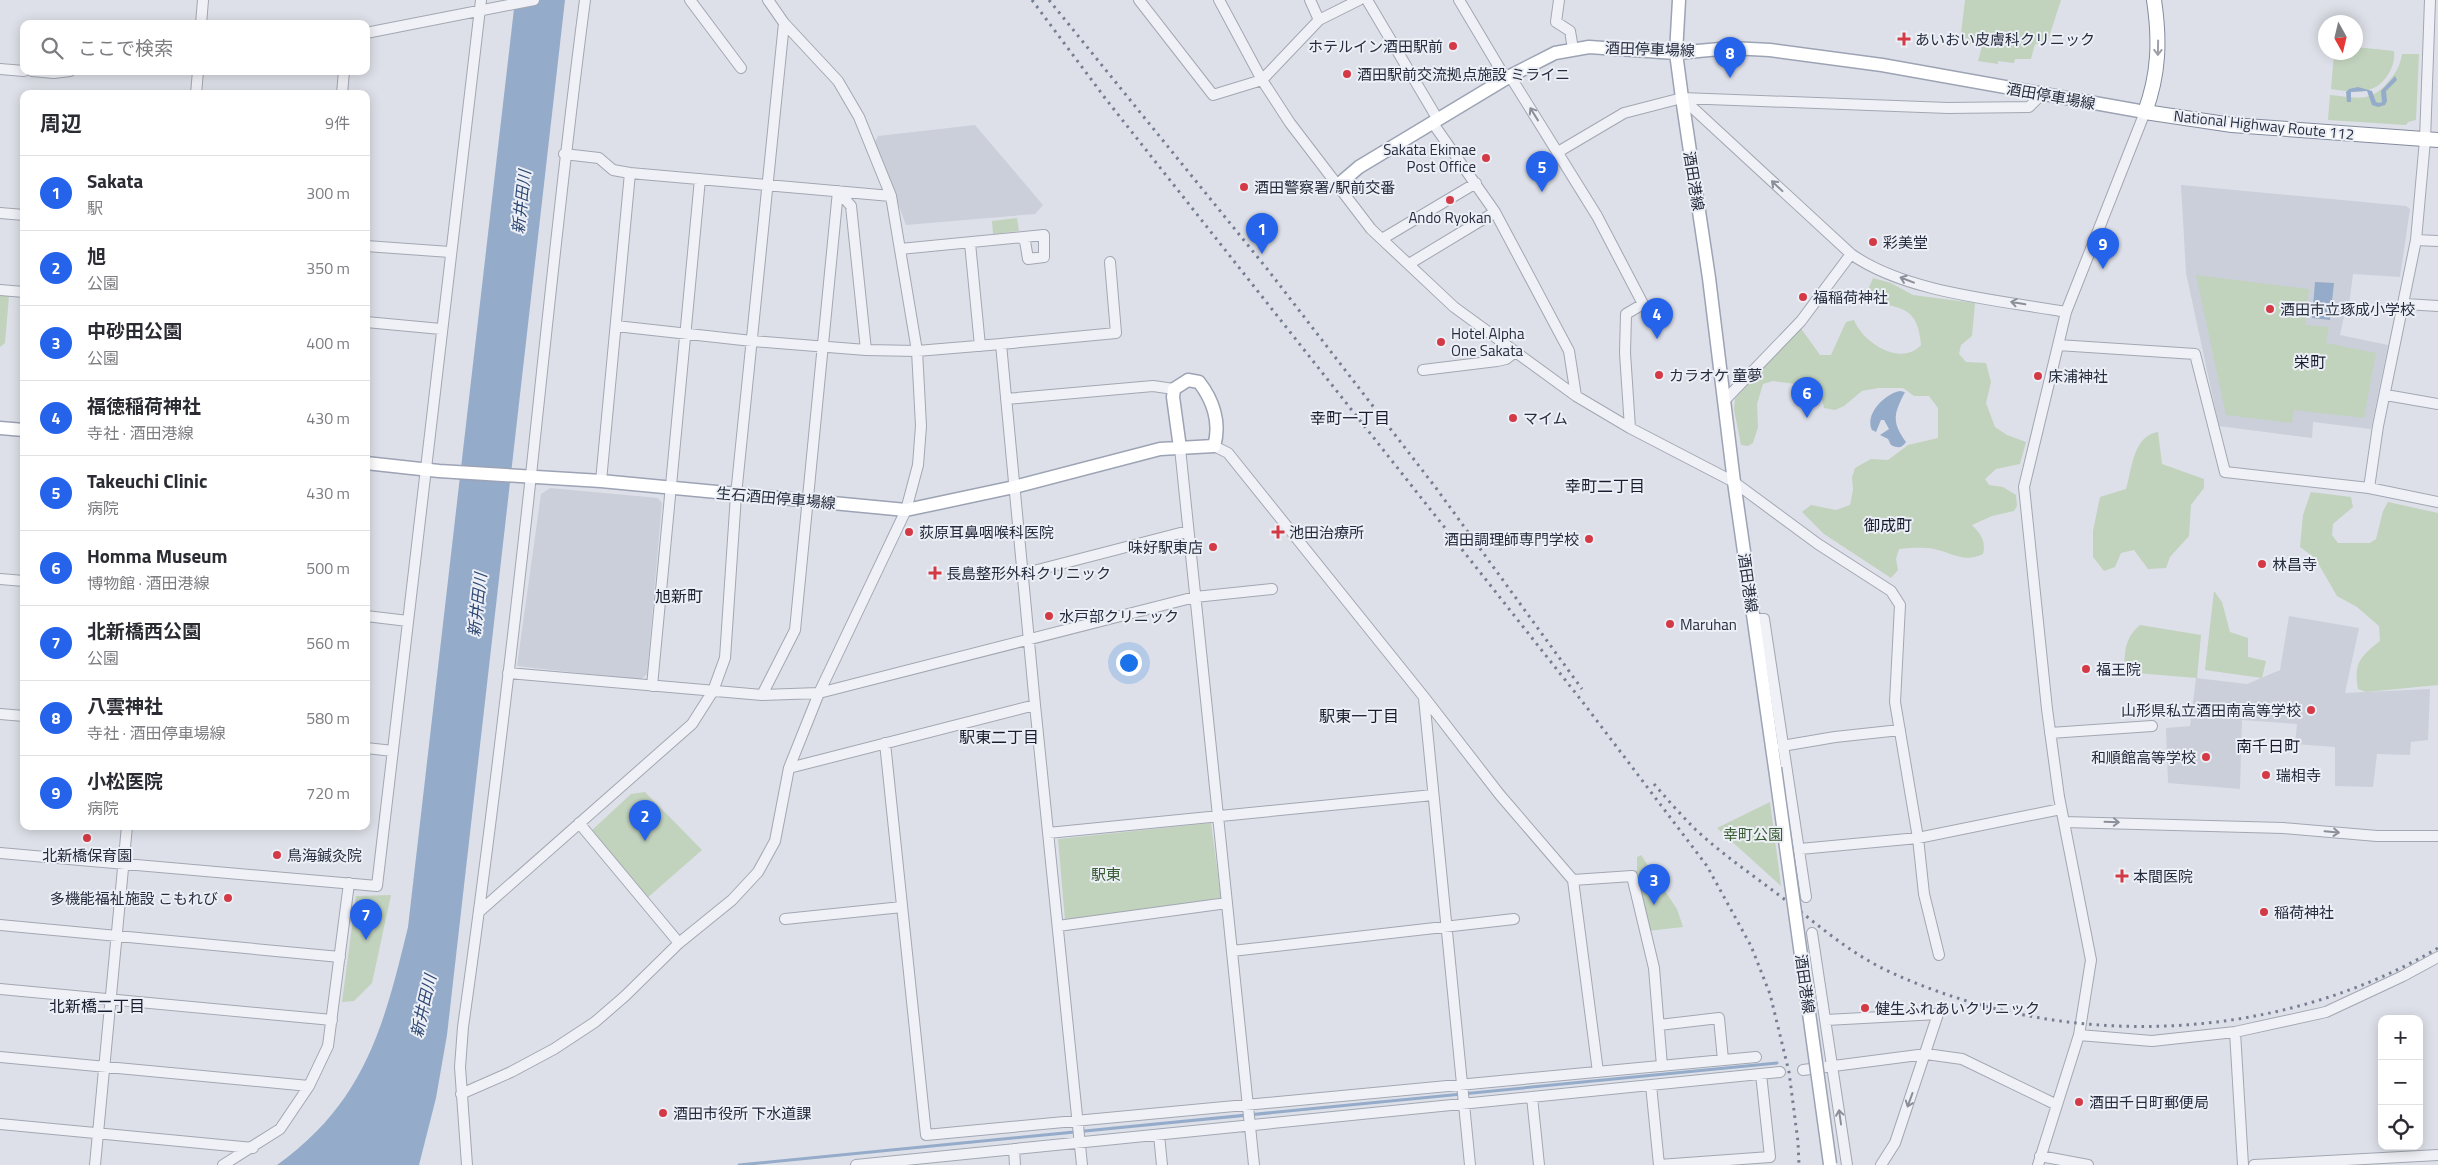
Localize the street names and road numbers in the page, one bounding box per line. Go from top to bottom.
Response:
street label: 酒田停車場線 [1605,36,1695,62]
street label: 酒田停車場線 [2005,77,2097,115]
street label: National Highway Route 112 [2173,104,2355,146]
street label: 酒田港線 [1678,150,1710,212]
street label: 生石酒田停車場線 [715,481,837,515]
street label: 酒田港線 [1732,552,1764,614]
street label: 酒田港線 [1789,953,1821,1015]

